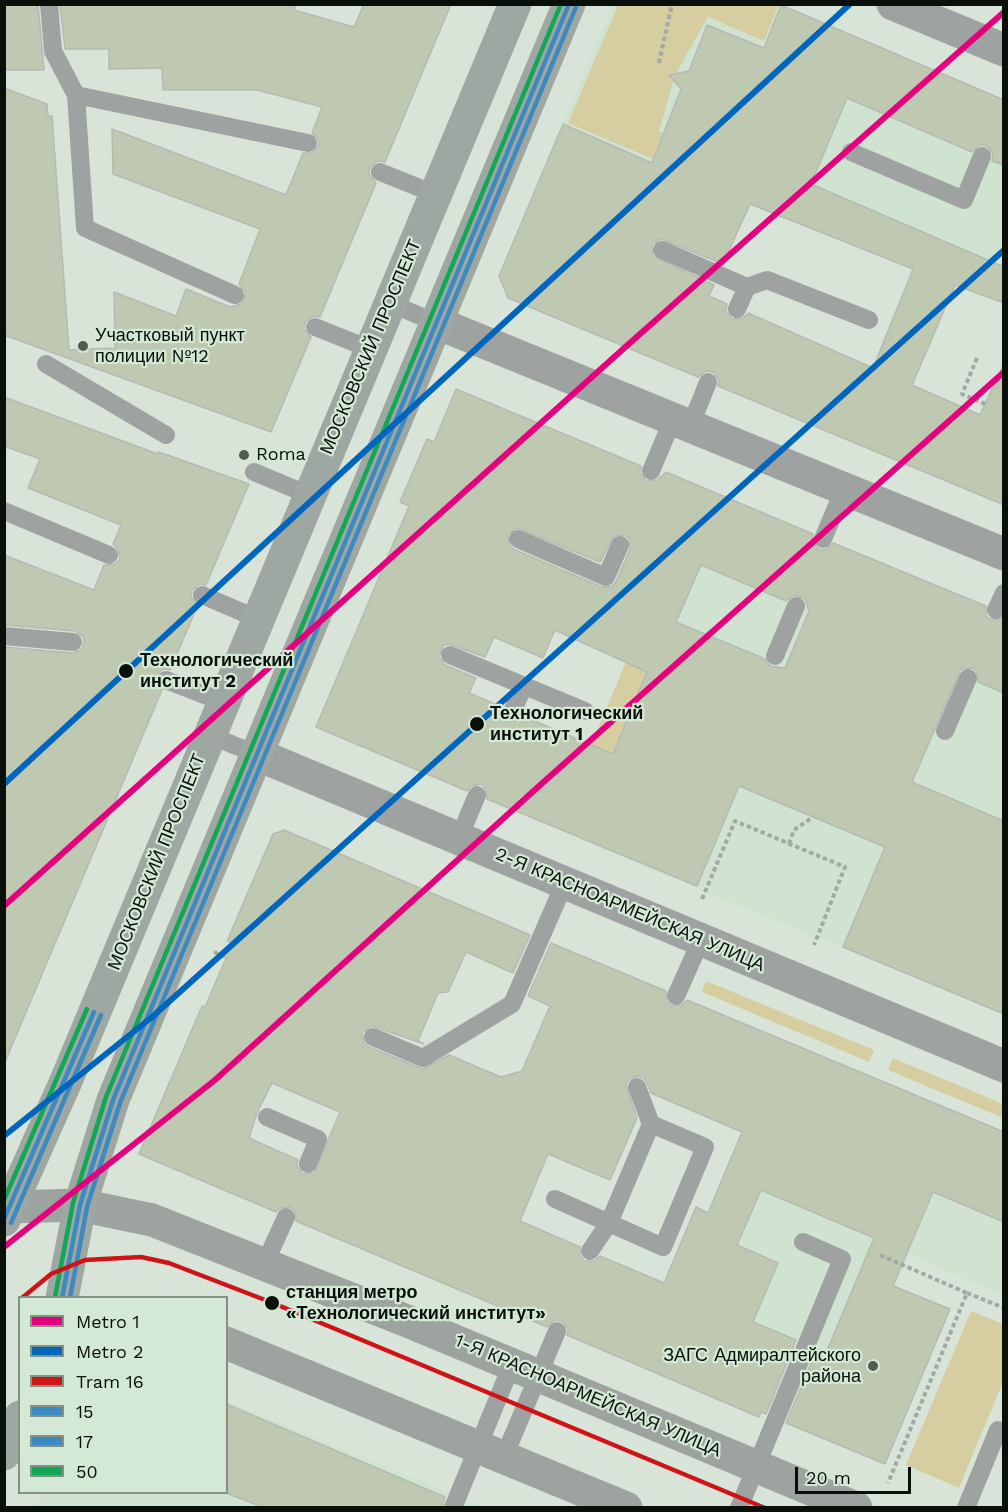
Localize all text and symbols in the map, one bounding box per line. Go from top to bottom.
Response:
street label: МОСКОВСКИЙ ПРОСПЕКТ [316,236,426,458]
place label: Участковый пункт полиции №12 [95,325,245,368]
marker: Участковый пункт полиции №12 [76,339,90,353]
place label: Roma [256,444,306,466]
marker: Roma [237,448,251,462]
place label: Технологический институт 2 [140,650,293,692]
marker: Технологический институт 2 [117,662,135,680]
place label: Технологический институт 1 [490,703,643,746]
marker: Технологический институт 1 [468,715,486,733]
street label: МОСКОВСКИЙ ПРОСПЕКТ [104,751,210,973]
street label: 2-Я КРАСНОАРМЕЙСКАЯ УЛИЦА [492,843,768,977]
place label: станция метро «Технологический институт» [286,1282,546,1324]
marker: станция метро «Технологический институт» [263,1294,281,1312]
legend [18,1296,228,1494]
text: Metro 1 [76,1311,140,1332]
street label: 1-Я КРАСНОАРМЕЙСКАЯ УЛИЦА [452,1330,724,1462]
text: Metro 2 [76,1341,143,1362]
place label: ЗАГС Адмиралтейского района [663,1345,861,1388]
marker: ЗАГС Адмиралтейского района [866,1359,880,1373]
text: Tram 16 [76,1371,144,1392]
text: 15 [76,1401,94,1422]
text: 17 [76,1431,93,1452]
scale bar [798,1455,914,1493]
text: 50 [76,1461,98,1482]
text: 20 m [806,1467,851,1488]

